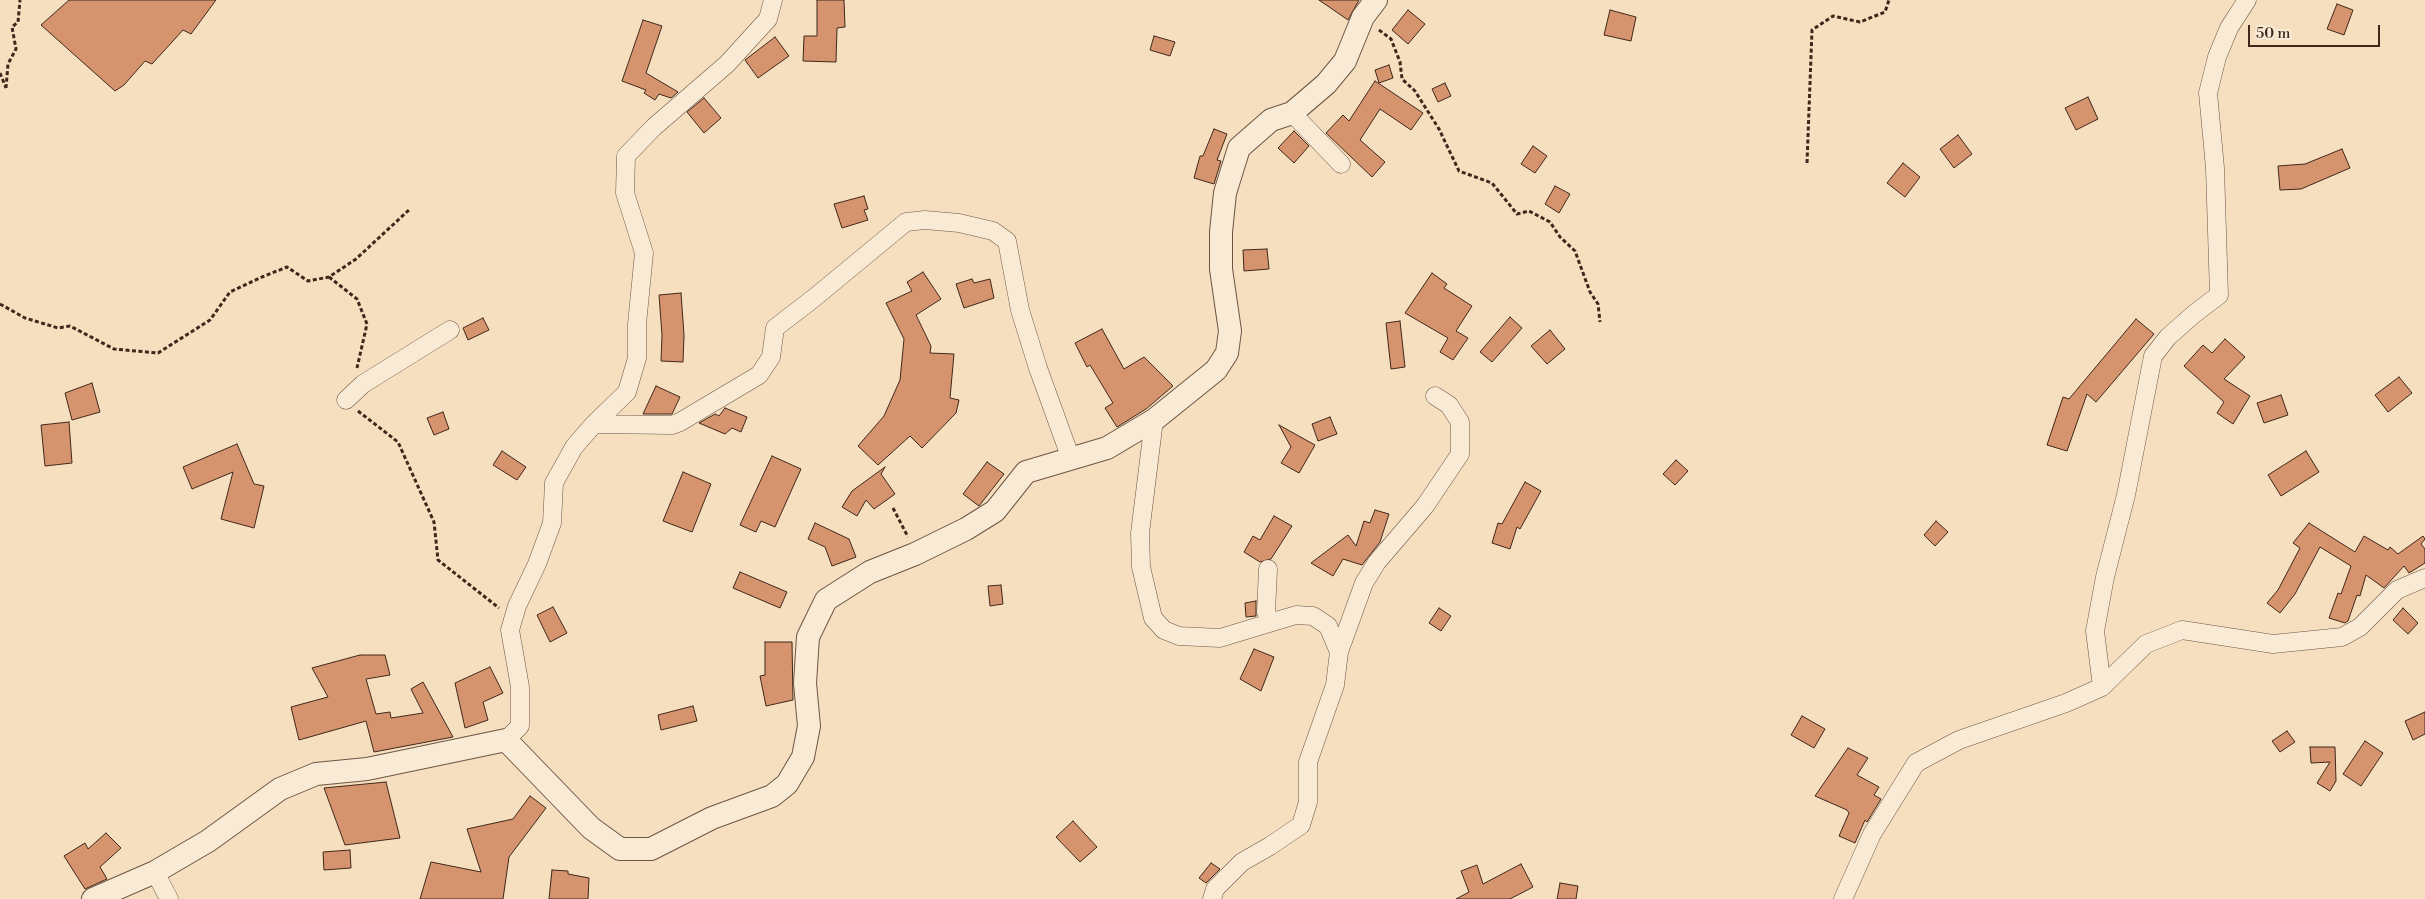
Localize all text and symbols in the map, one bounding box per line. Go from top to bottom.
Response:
scale bar [2250,15,2382,47]
text: 50 m [2256,24,2290,43]

